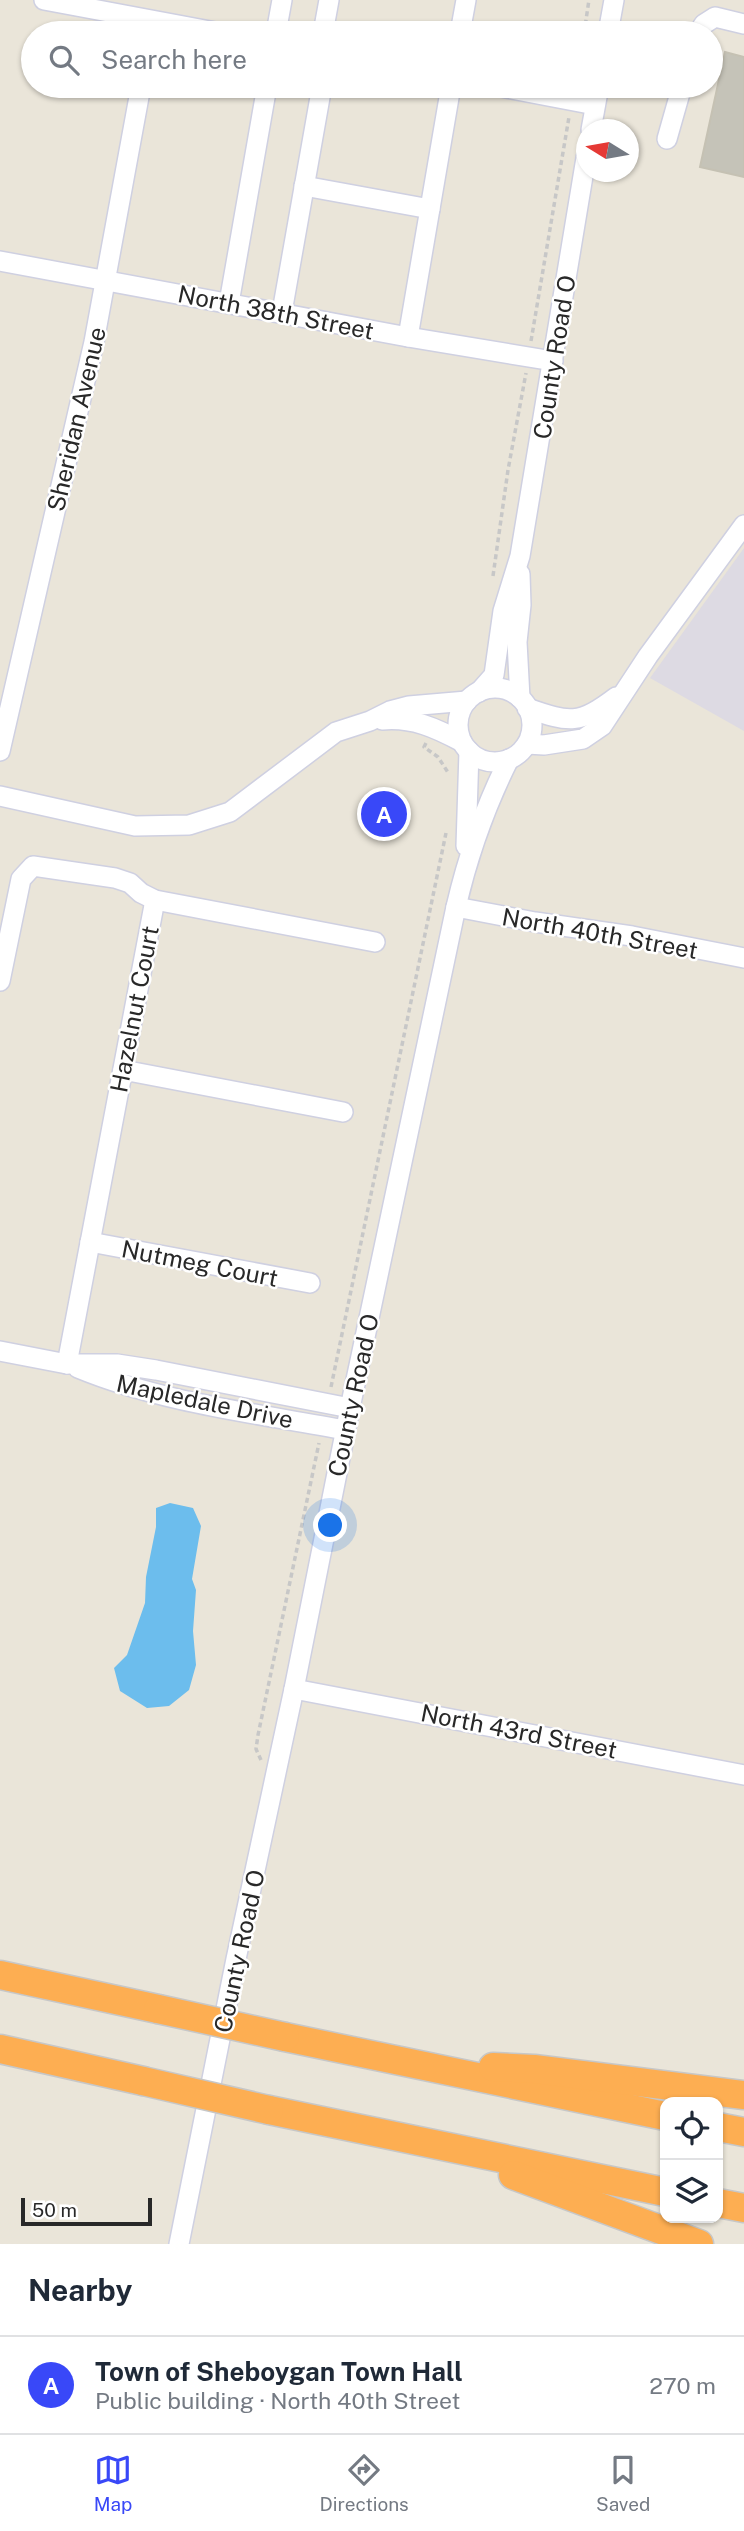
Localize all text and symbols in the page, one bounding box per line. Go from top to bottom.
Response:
search box [21,21,723,98]
icon: search [45,41,83,79]
text: Search here [101,44,247,75]
north arrow [576,119,639,182]
street label: County Road O [527,273,581,441]
street label: North 38th Street [176,279,376,345]
street label: Sheridan Avenue [41,324,111,514]
pin: A [361,788,407,840]
street label: North 40th Street [500,902,700,964]
street label: Hazelnut Court [104,923,164,1095]
street label: Nutmeg Court [119,1234,281,1292]
street label: County Road O [322,1311,384,1479]
street label: Mapledale Drive [114,1369,296,1433]
your location [313,1508,347,1542]
street label: North 43rd Street [419,1698,619,1764]
street label: County Road O [208,1867,270,2035]
map controls [660,2097,723,2223]
button: locate [660,2097,723,2160]
button: layers [660,2160,723,2223]
scale bar [21,2195,152,2227]
text: 50 m [32,2199,77,2221]
text: Nearby [28,2272,132,2308]
text: Town of Sheboygan Town Hall [95,2356,463,2387]
text: A [43,2372,59,2399]
text: 270 m [649,2372,716,2399]
text: Public building · North 40th Street [95,2387,460,2414]
tab: Map [94,2451,132,2515]
tab: Directions [319,2451,409,2515]
tab: Saved [596,2451,650,2515]

